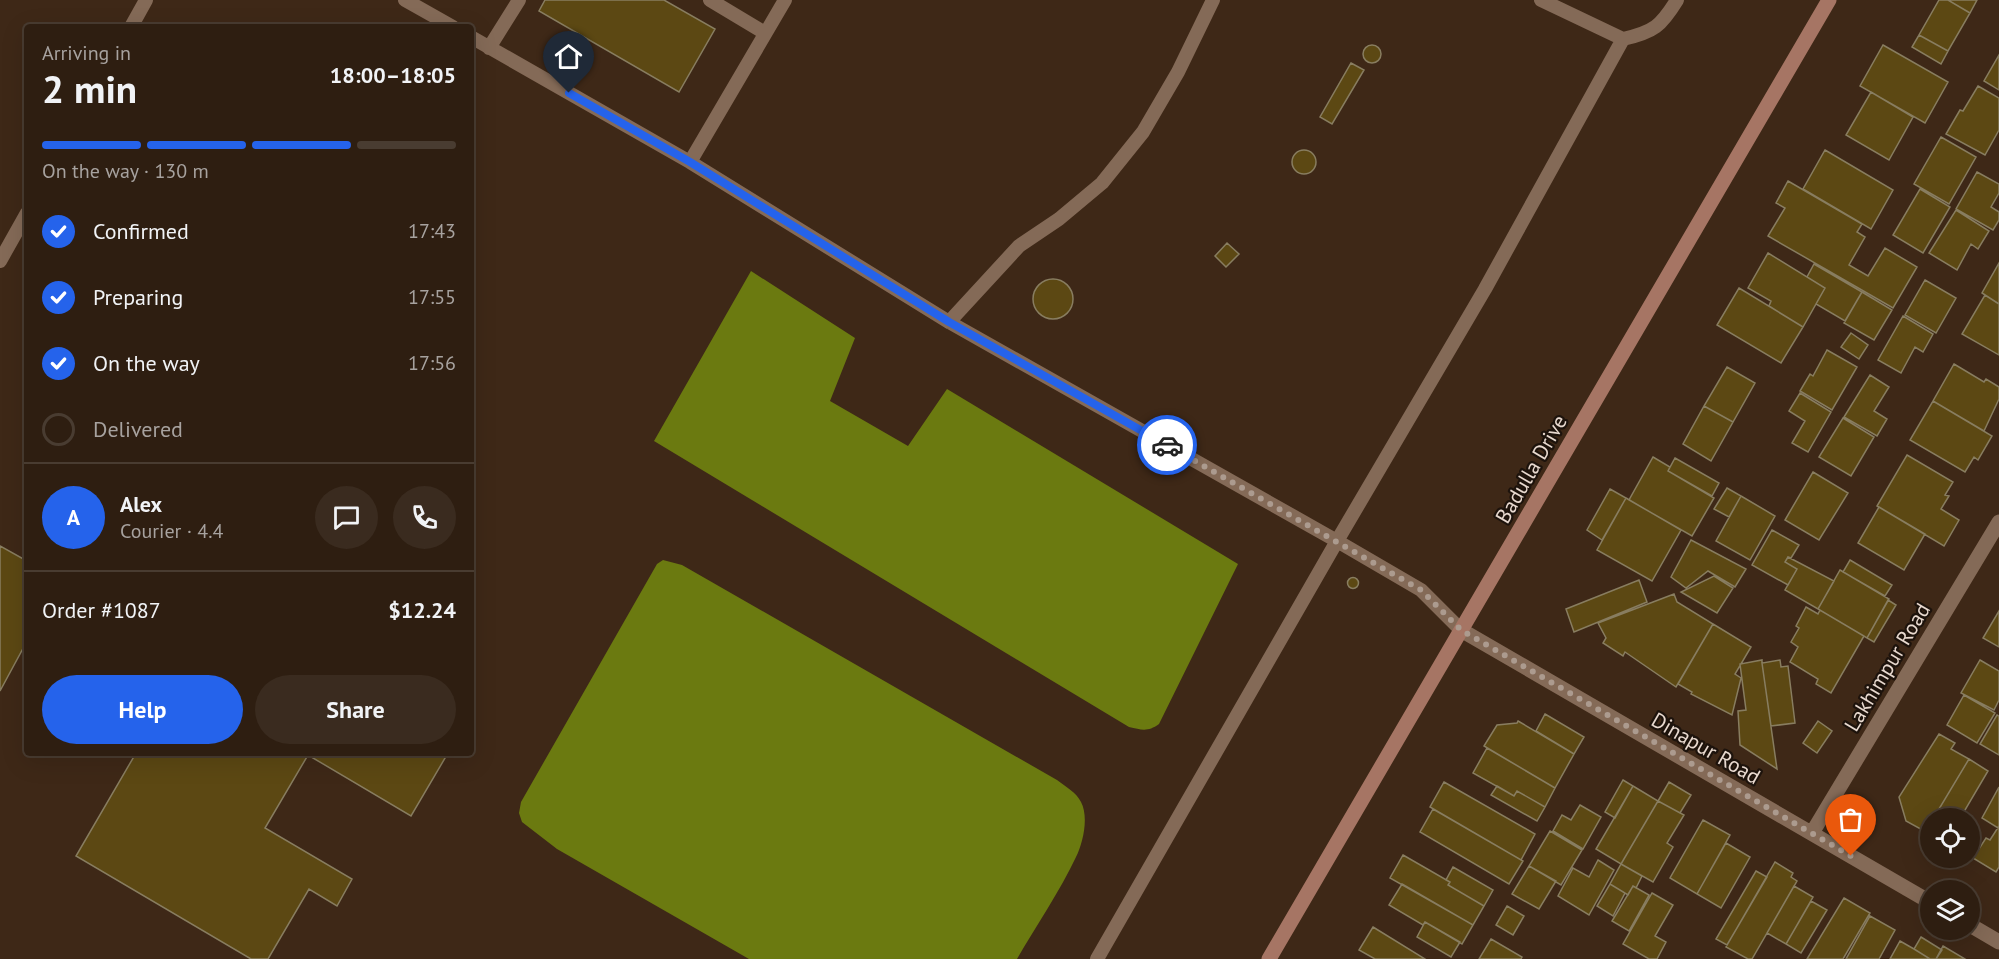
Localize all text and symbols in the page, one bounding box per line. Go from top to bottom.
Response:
pin [543,31,594,93]
text: Arriving in [42,40,131,66]
icon: home [552,40,585,73]
text: 18:00–18:05 [330,61,456,89]
text: 2 min [42,63,137,114]
text: On the way · 130 m [42,158,209,184]
icon: check [42,215,75,248]
text: Confirmed [93,217,189,245]
text: 17:43 [408,218,456,244]
icon: check [42,281,75,314]
text: Preparing [93,283,183,311]
text: 17:55 [408,284,456,310]
icon: check [42,347,75,380]
text: On the way [93,349,200,377]
text: 17:56 [408,350,456,376]
street label: Badulla Drive [1489,410,1573,528]
text: Delivered [93,415,183,443]
courier [1137,415,1197,475]
icon: car [1151,429,1184,462]
button: chat [315,486,378,549]
button: phone [393,486,456,549]
text: Alex [120,490,162,518]
text: A [67,503,80,531]
text: Courier · 4.4 [120,518,223,544]
text: Order #1087 [42,596,161,624]
text: $12.24 [388,596,456,624]
street label: Lakhimpur Road [1838,598,1936,736]
button: Help [42,675,243,744]
button: Share [255,675,456,744]
street label: Dinapur Road [1647,706,1765,790]
pin [1825,794,1876,856]
icon: bag [1834,803,1867,836]
map controls [1920,808,1980,940]
button: locate [1920,808,1980,868]
button: layers [1920,880,1980,940]

